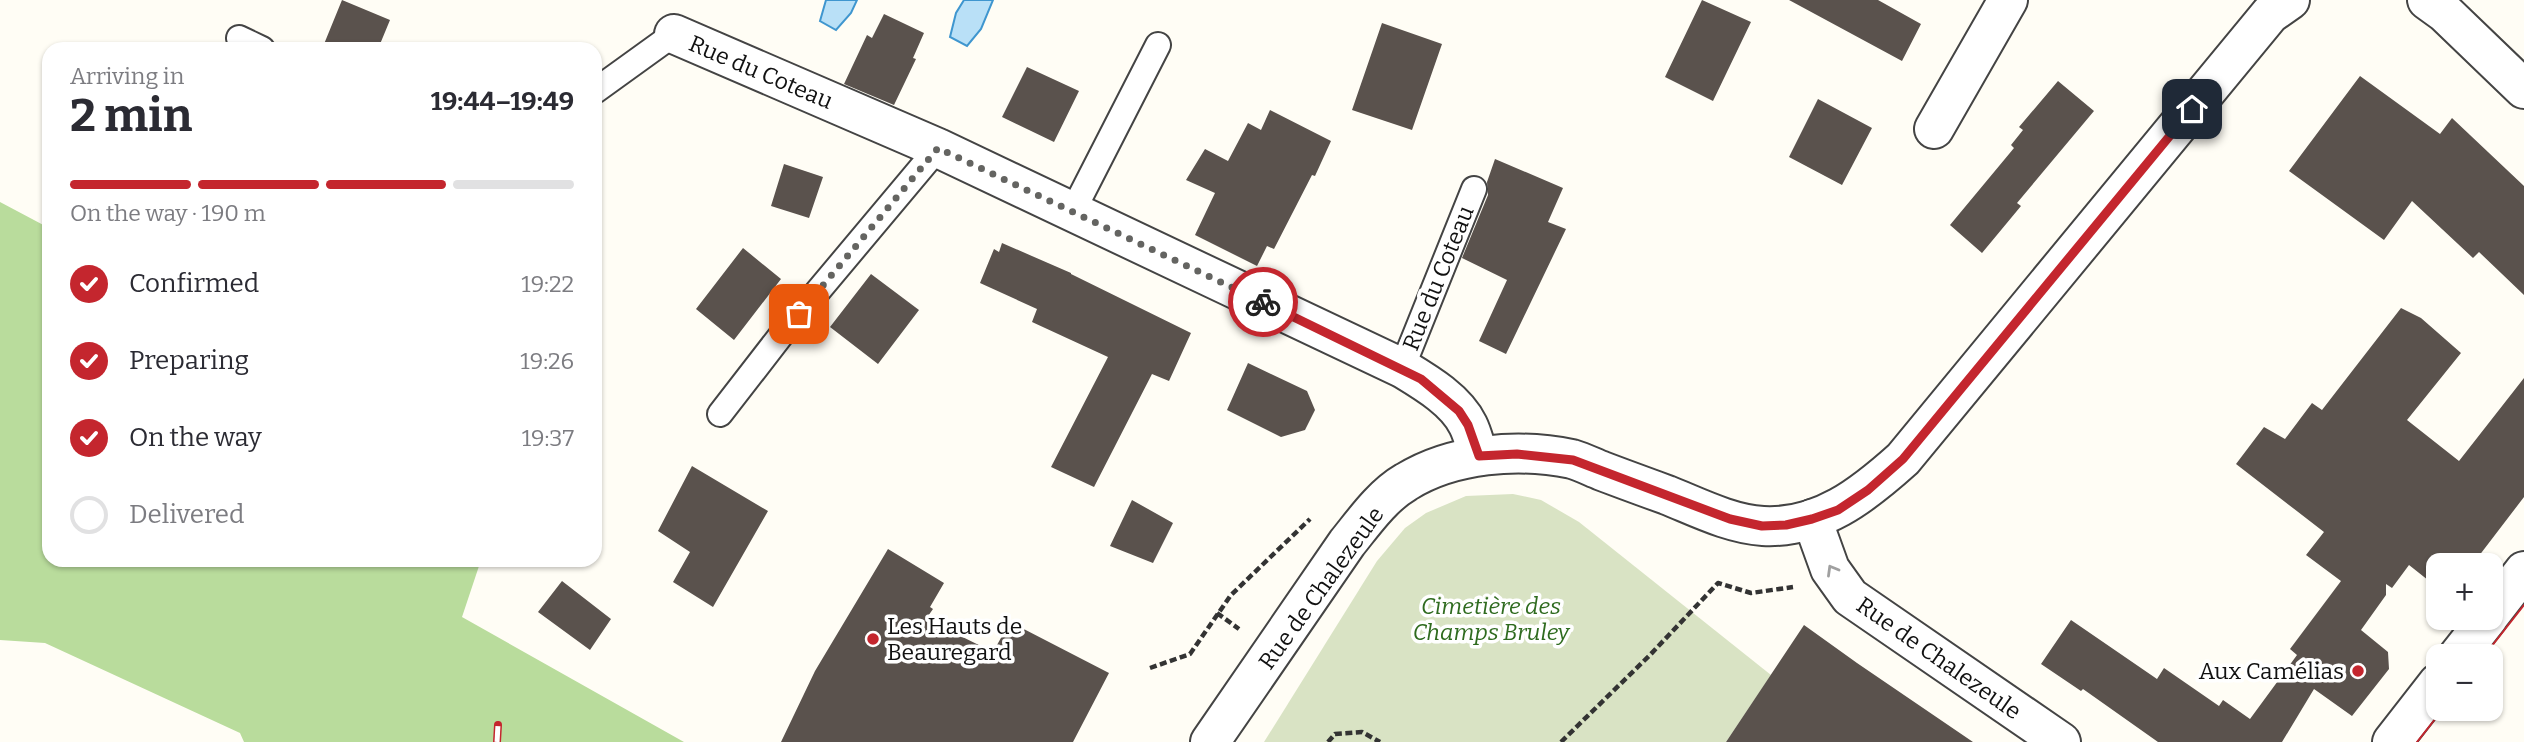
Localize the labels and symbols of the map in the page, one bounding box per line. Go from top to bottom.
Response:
street label: Rue du Coteau [685,29,837,115]
pin [2162,79,2222,139]
street label: Rue du Coteau [1396,202,1480,354]
courier [1228,267,1298,337]
pin [769,284,829,344]
street label: Rue de Chalezeule [1253,501,1389,675]
one-way arrow [1827,564,1840,577]
street label: Rue de Chalezeule [1851,591,2027,725]
park label: Cimetière des Champs Bruley [1413,592,1571,646]
place label: Les Hauts de Beauregard [887,612,1022,666]
marker: Les Hauts de Beauregard [865,631,881,647]
place label: Aux Camélias [2199,657,2344,685]
marker: Aux Camélias [2350,663,2366,679]

